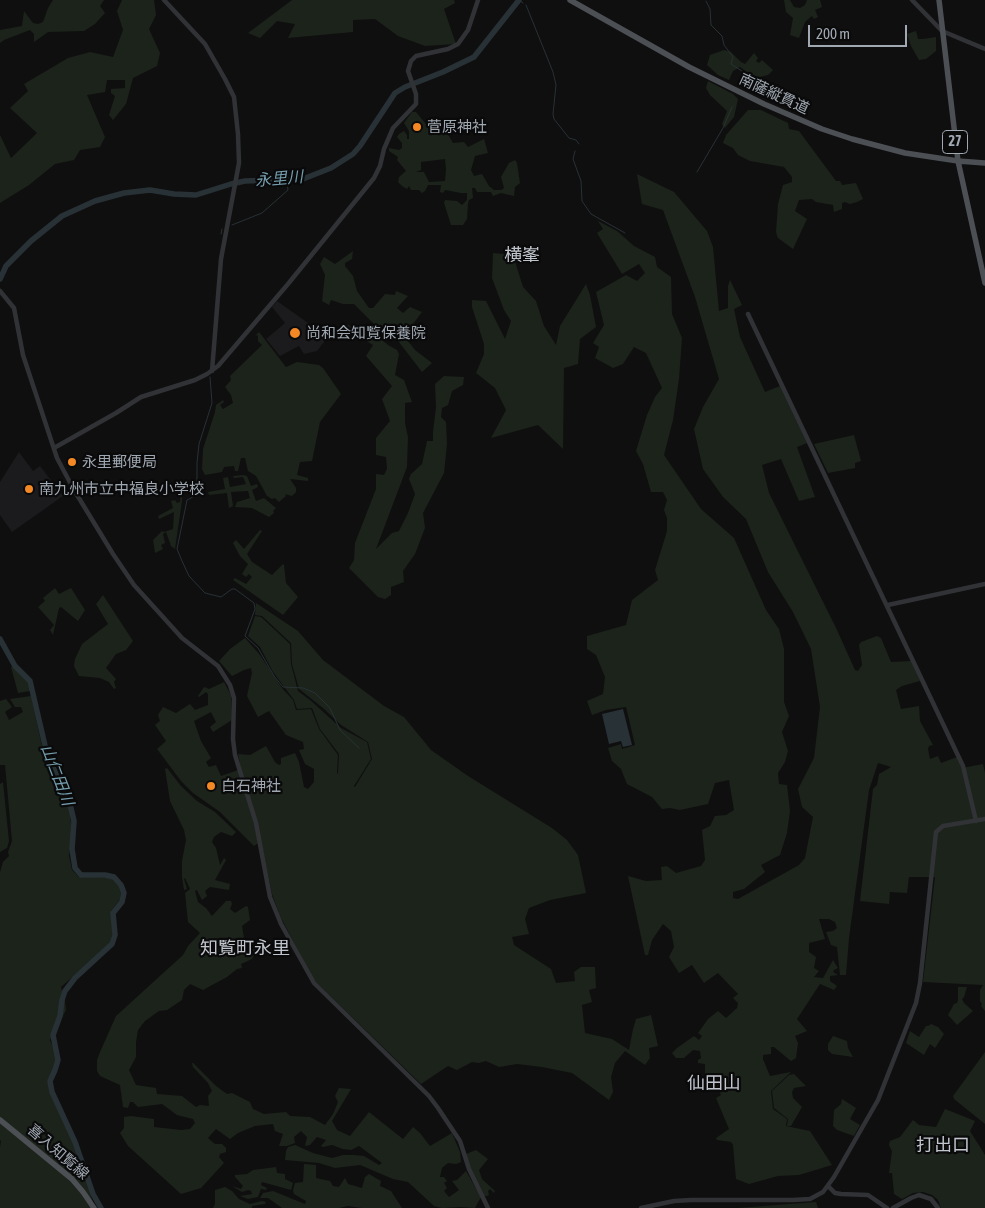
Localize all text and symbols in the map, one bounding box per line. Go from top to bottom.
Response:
scale bar [810,15,909,47]
text: 200 m [816,25,850,42]
street label: 南薩縦貫道 [736,70,812,118]
place label: 菅原神社 [427,118,487,136]
marker: 菅原神社 [411,121,423,133]
road number: 27 [942,130,968,154]
water label: 永里川 [254,167,304,191]
district label: 横峯 [504,244,540,266]
place label: 尚和会知覧保養院 [306,324,426,342]
marker: 尚和会知覧保養院 [288,326,302,340]
place label: 永里郵便局 [82,453,157,471]
marker: 永里郵便局 [66,456,78,468]
place label: 南九州市立中福良小学校 [39,480,204,498]
marker: 南九州市立中福良小学校 [23,483,35,495]
water label: 山仁田川 [37,742,77,808]
place label: 白石神社 [221,777,281,795]
marker: 白石神社 [205,780,217,792]
district label: 知覧町永里 [200,937,290,959]
district label: 仙田山 [687,1072,741,1094]
street label: 喜入知覧線 [24,1121,92,1183]
district label: 打出口 [916,1134,970,1156]

